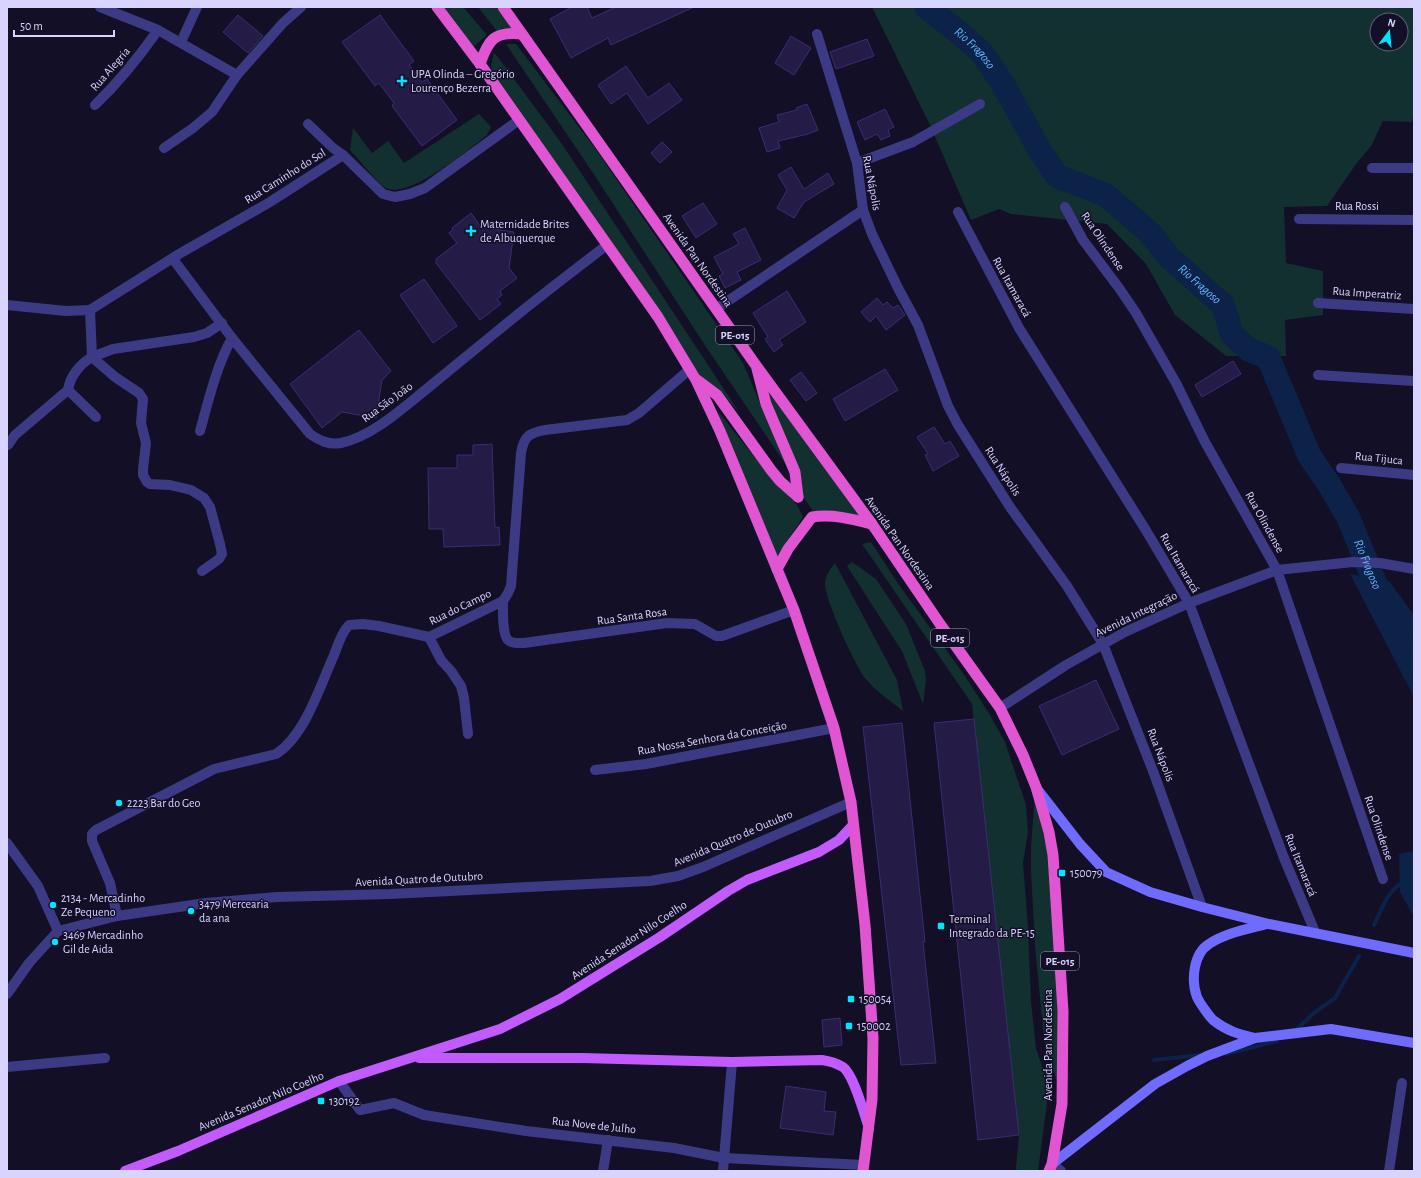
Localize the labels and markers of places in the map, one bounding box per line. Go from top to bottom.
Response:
place label: UPA Olinda – Gregório Lourenço Bezerra [411,68,515,94]
marker: UPA Olinda – Gregório Lourenço Bezerra [396,75,408,87]
place label: Maternidade Brites de Albuquerque [480,218,569,244]
marker: Maternidade Brites de Albuquerque [465,225,477,237]
place label: 2223 Bar do Geo [127,797,201,809]
marker: 2223 Bar do Geo [114,798,124,808]
place label: 150079 [1070,867,1103,879]
marker: 150079 [1057,868,1067,878]
place label: 2134 - Mercadinho Ze Pequeno [61,892,145,918]
place label: 3479 Mercearia da ana [199,898,269,924]
marker: 2134 - Mercadinho Ze Pequeno [48,900,58,910]
marker: 3479 Mercearia da ana [186,906,196,916]
place label: Terminal Integrado da PE-15 [949,913,1035,939]
marker: Terminal Integrado da PE-15 [936,921,946,931]
place label: 3469 Mercadinho Gil de Aida [63,929,143,955]
marker: 3469 Mercadinho Gil de Aida [50,937,60,947]
place label: 150054 [859,993,892,1005]
marker: 150054 [846,994,856,1004]
place label: 150002 [857,1020,891,1032]
marker: 150002 [844,1021,854,1031]
place label: 130192 [329,1095,360,1107]
marker: 130192 [316,1096,326,1106]

